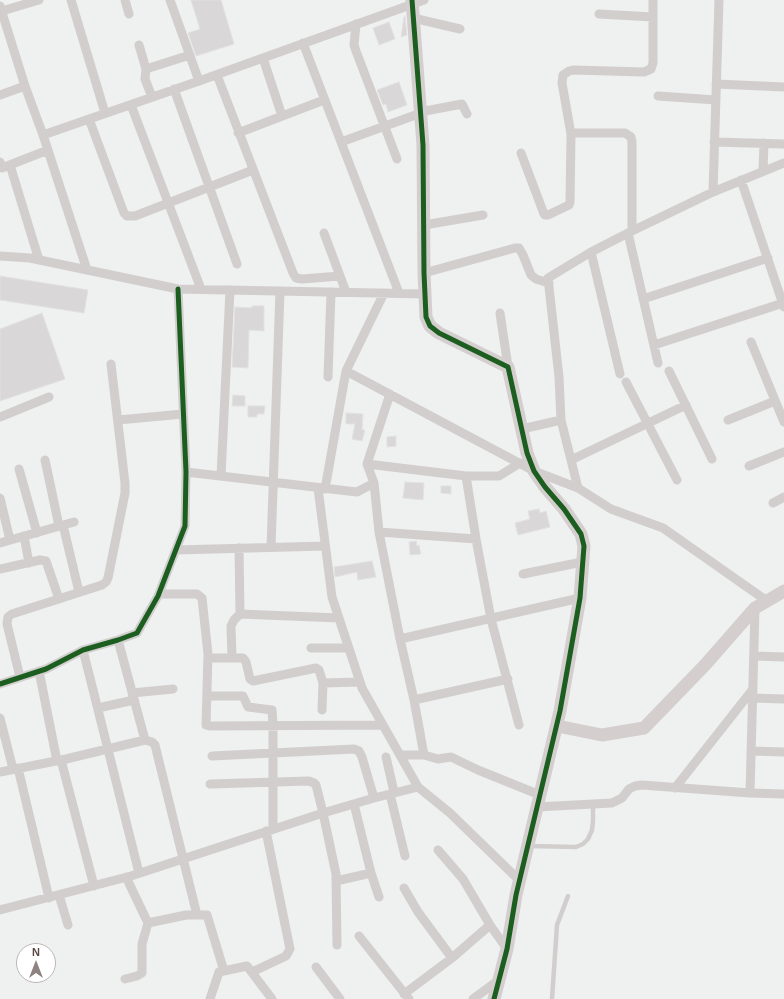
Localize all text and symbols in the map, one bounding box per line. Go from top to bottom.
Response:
north arrow [16,943,56,983]
text: N [32,946,40,958]

